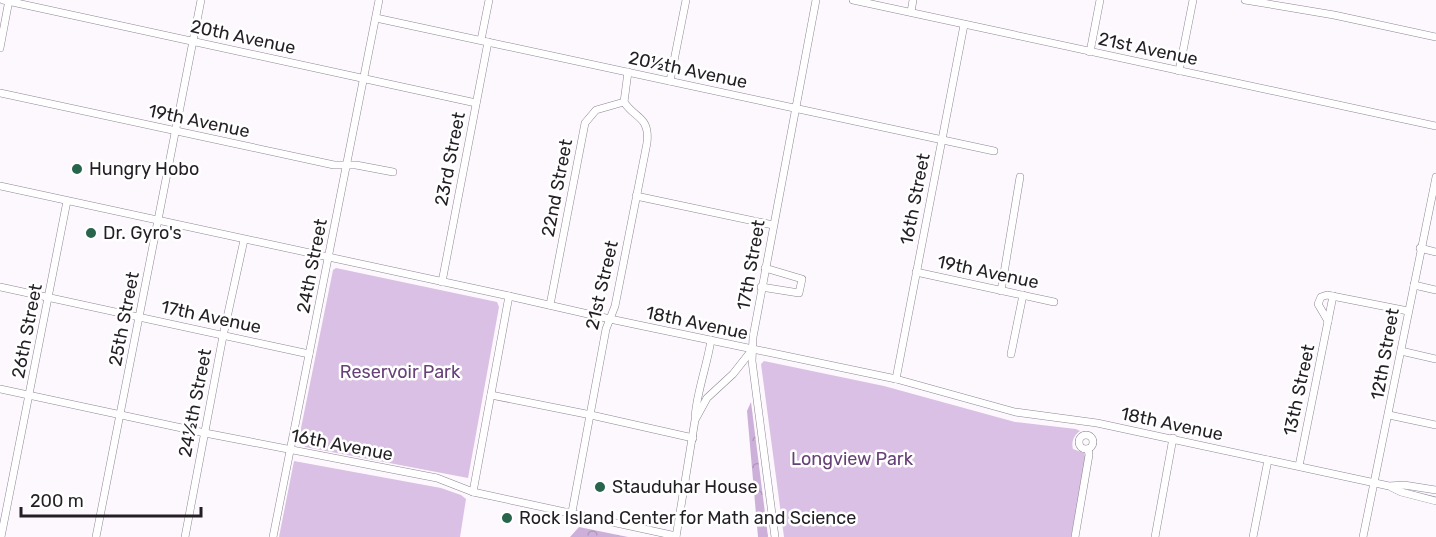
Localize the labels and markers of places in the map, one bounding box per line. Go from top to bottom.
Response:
place label: Hungry Hobo [89,158,199,180]
marker: Hungry Hobo [70,162,84,176]
place label: Dr. Gyro's [103,222,182,244]
marker: Dr. Gyro's [84,226,98,240]
place label: Stauduhar House [612,476,758,498]
marker: Stauduhar House [593,480,607,494]
place label: Rock Island Center for Math and Science [519,507,856,529]
marker: Rock Island Center for Math and Science [500,511,514,525]

